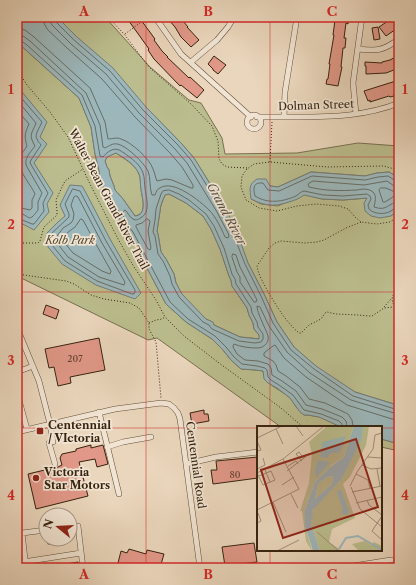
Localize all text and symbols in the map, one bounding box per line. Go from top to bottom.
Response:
text: A [78,3,90,19]
text: B [203,3,213,19]
text: C [327,3,337,19]
text: 1 [8,81,14,97]
text: 1 [402,81,408,97]
street label: Dolman Street [278,97,354,113]
street label: Walter Bean Grand River Trail [65,125,152,272]
water label: Grand River [204,180,251,249]
text: 2 [7,216,15,232]
text: 2 [401,216,409,232]
park label: Kolb Park [44,233,95,247]
text: 3 [7,352,15,368]
text: 3 [401,352,409,368]
house number: 207 [67,353,83,364]
place label: Centennial / VIctoria [48,418,111,445]
street label: Centennial Road [183,421,209,510]
marker: Centennial / VIctoria [35,426,45,436]
inset map [257,426,382,551]
place label: Victoria Star Motors [43,465,110,492]
house number: 80 [229,469,241,480]
marker: Victoria Star Motors [31,473,41,483]
text: 4 [7,487,15,503]
text: 4 [401,487,409,503]
north arrow [38,507,78,547]
text: N [40,517,57,531]
text: A [78,566,90,582]
text: B [203,566,213,582]
text: C [327,566,337,582]

